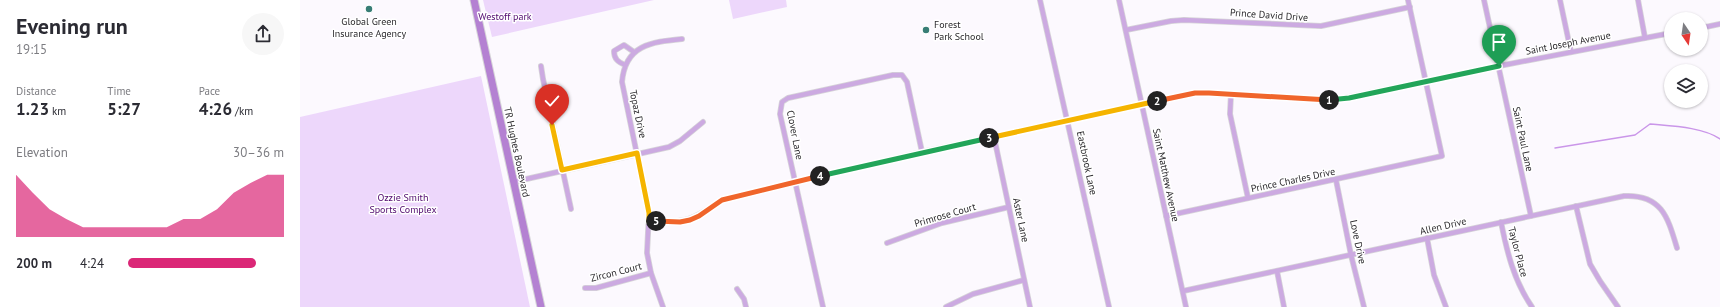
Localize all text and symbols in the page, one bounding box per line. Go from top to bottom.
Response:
marker: Global Green Insurance Agency [364,4,374,14]
street label: Prince David Drive [1230,6,1308,24]
park label: Westoff park [478,10,532,23]
text: Evening run [16,12,128,40]
north arrow [1664,12,1708,56]
map controls [1664,12,1708,108]
button: share [242,13,284,55]
place label: Global Green Insurance Agency [332,15,406,40]
place label: Forest Park School [934,18,984,43]
marker: Forest Park School [921,25,931,35]
pin [1482,25,1516,66]
street label: Saint Joseph Avenue [1524,28,1612,58]
icon: arrive [1488,31,1510,53]
text: 19:15 [16,41,47,58]
button: layers [1664,64,1708,108]
text: Distance [16,84,56,98]
text: Time [107,84,131,98]
text: Pace [199,84,220,98]
pin [535,84,569,125]
street label: Topaz Drive [627,89,649,139]
icon: check [541,90,563,112]
pin: 1 [1319,90,1339,110]
pin: 2 [1147,91,1167,111]
text: 1 [1326,93,1332,107]
text: 2 [1154,94,1160,108]
text: 1.23 [16,98,49,120]
text: 5:27 [107,98,141,120]
text: 4:26 [199,98,232,120]
text: km [49,104,66,118]
text: /km [232,104,253,118]
street label: Saint Paul Lane [1510,105,1536,173]
street label: TR Hughes Boulevard [501,106,533,198]
street label: Clover Lane [784,109,806,161]
street label: Saint Matthew Avenue [1150,127,1182,223]
pin: 3 [979,128,999,148]
street label: Eastbrook Lane [1074,130,1100,196]
text: 3 [986,131,992,145]
text: Elevation [16,144,68,161]
text: 30–36 m [233,144,284,161]
street label: Prince Charles Drive [1250,165,1336,195]
pin: 4 [810,166,830,186]
text: 4 [817,169,823,183]
park label: Ozzie Smith Sports Complex [369,191,437,216]
street label: Aster Lane [1010,197,1032,243]
street label: Primrose Court [913,200,978,230]
pin: 5 [646,211,666,231]
text: 5 [653,214,659,228]
street label: Allen Drive [1418,214,1468,238]
street label: Love Drive [1347,219,1369,265]
street label: Taylor Place [1505,226,1531,278]
text: 200 m [16,255,52,272]
text: 4:24 [80,255,104,272]
street label: Zircon Court [589,259,644,285]

